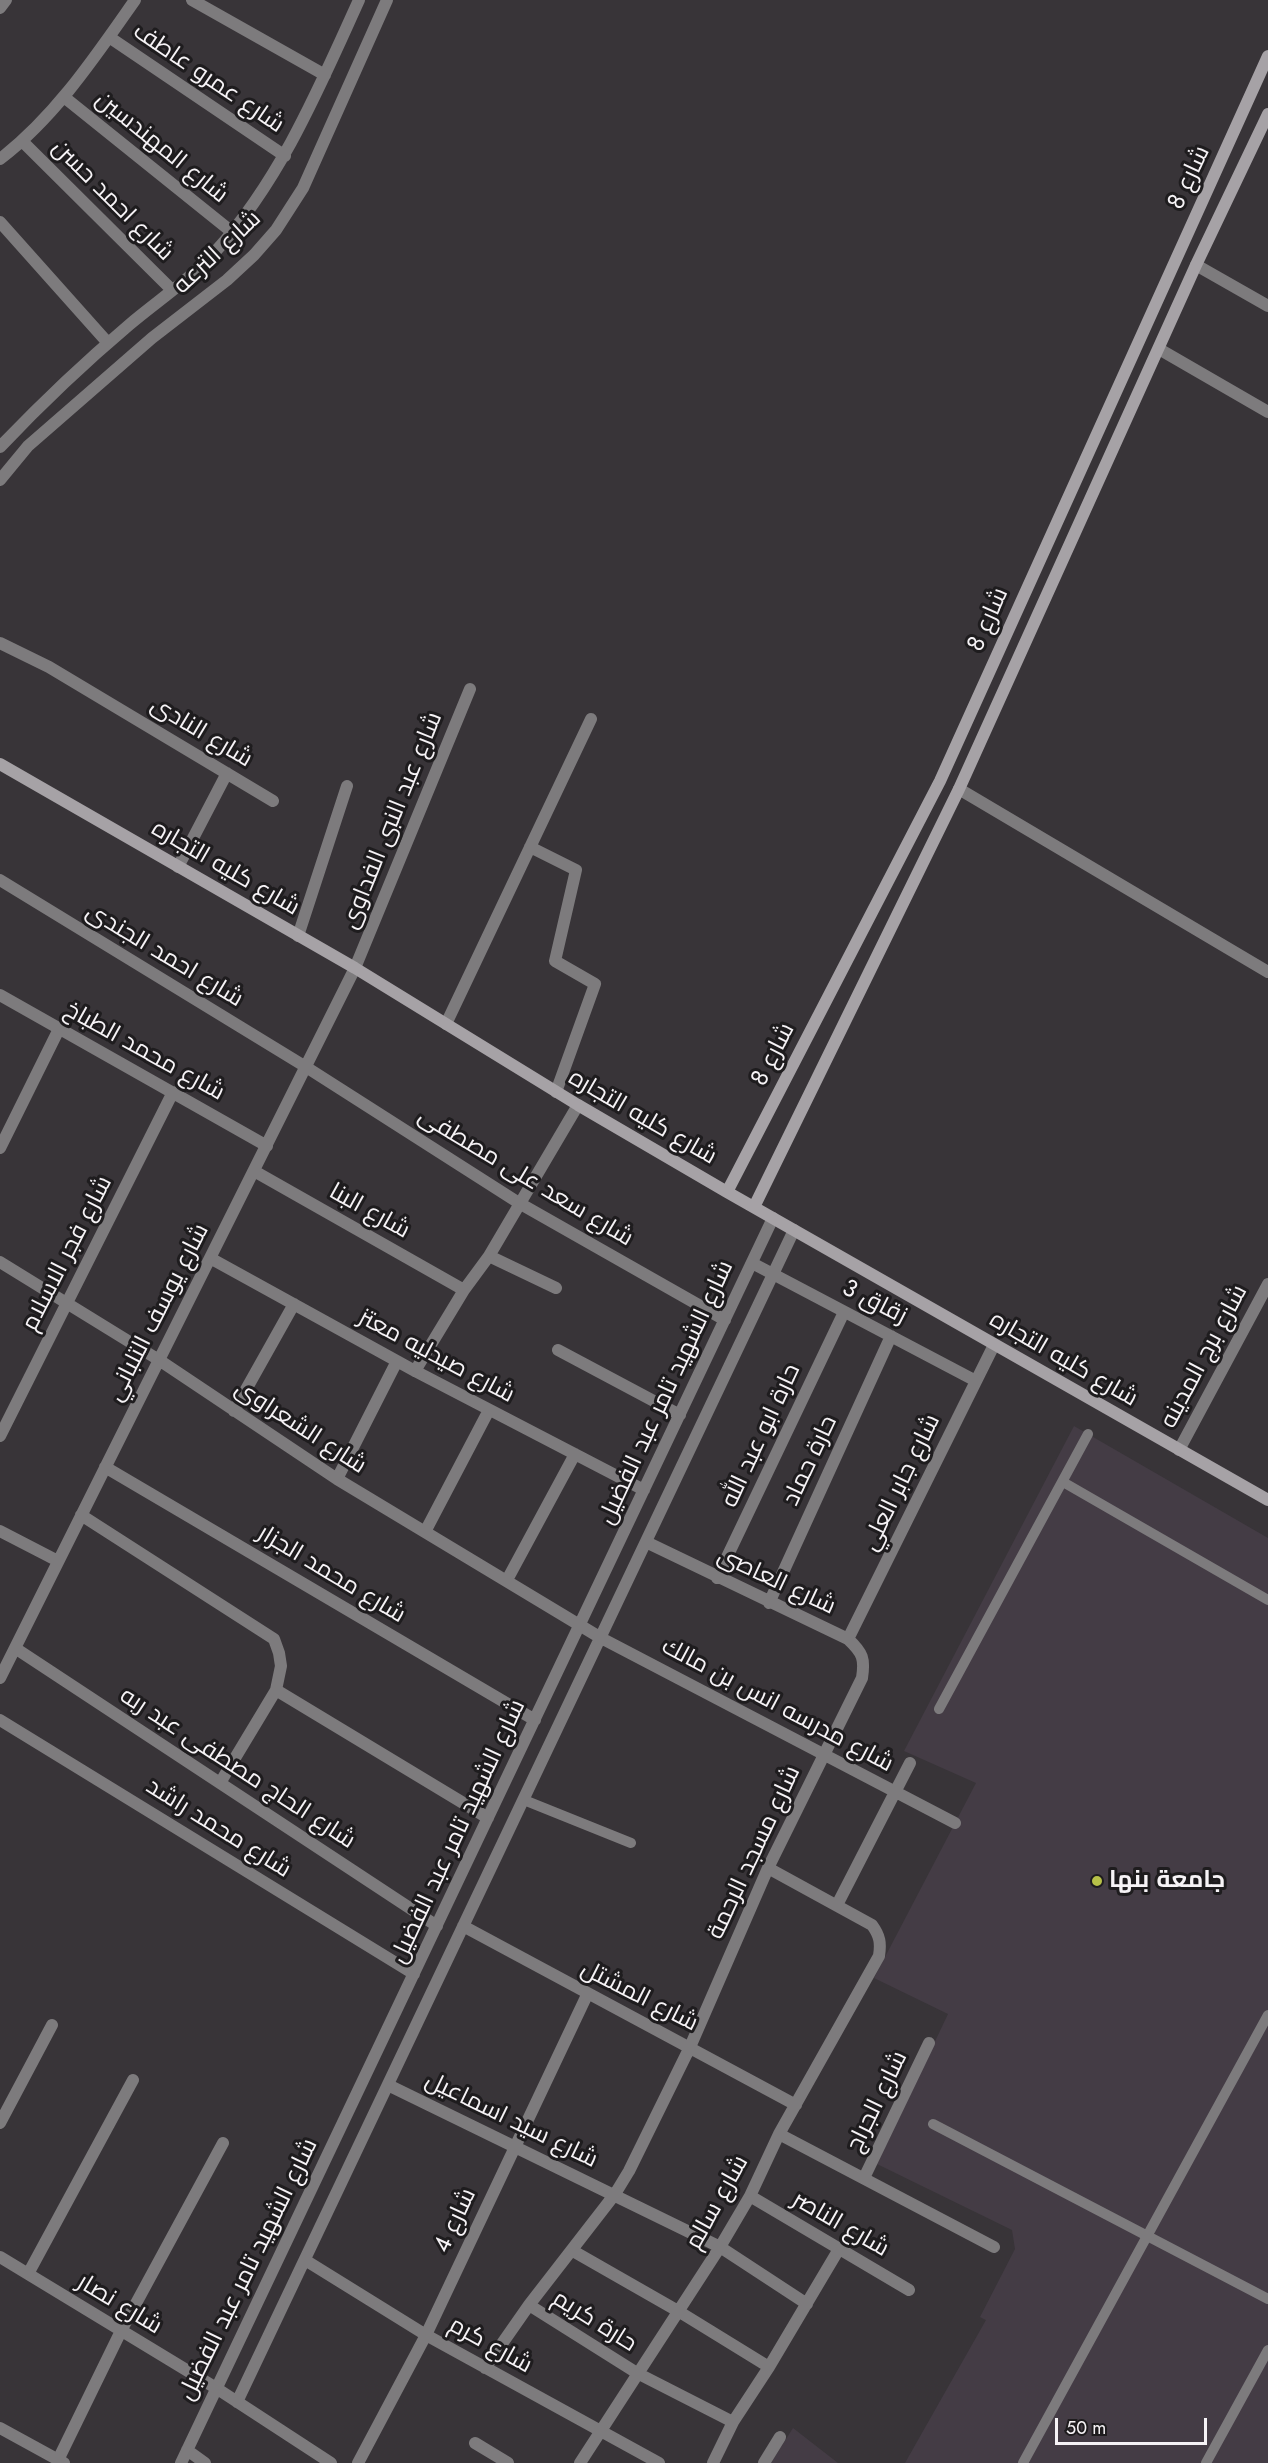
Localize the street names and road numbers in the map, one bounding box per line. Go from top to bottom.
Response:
street label: شارع عمرو عاطف [127,18,289,140]
street label: شارع المهندسين [89,86,233,210]
street label: شارع احمد حسن [45,134,179,268]
street label: شارع 8 [1163,142,1217,214]
street label: شارع الترعه [168,205,268,301]
street label: شارع 8 [962,584,1016,656]
street label: شارع النادى [145,691,257,775]
street label: شارع عبد النبى الفداوى [336,708,450,934]
street label: شارع كليه التجاره [146,815,304,923]
street label: شارع احمد الجندى [80,898,248,1014]
street label: شارع محمد الطباخ [59,996,229,1108]
street label: شارع 8 [746,1019,802,1091]
street label: شارع كليه التجاره [563,1064,721,1172]
street label: شارع سعد على مصطفى [412,1102,638,1254]
street label: شارع فجر الاسلام [17,1172,119,1336]
street label: شارع البنا [324,1178,414,1246]
street label: شارع يوسف التلباني [102,1219,216,1407]
street label: شارع الشهيد تامر عبد الفضيل [593,1257,741,1529]
street label: زقاق 3 [837,1275,911,1331]
street label: شارع برج المدينه [1155,1281,1255,1433]
street label: شارع صيدليه معتز [353,1304,519,1410]
street label: شارع كليه التجاره [984,1306,1142,1414]
street label: حارة ابو عبد الله [716,1360,808,1512]
street label: شارع الشعراوى [229,1375,371,1481]
street label: شارع جابر العلي [857,1410,947,1556]
street label: حارة حماد [778,1411,844,1511]
street label: شارع محمد الجزار [252,1520,410,1630]
street label: شارع العاصى [712,1542,840,1622]
street label: شارع مدرسه انس بن مالك [656,1633,898,1779]
street label: شارع الحاج مصطفى عبد ربه [114,1682,360,1856]
street label: شارع الشهيد تامر عبد الفضيل [385,1696,533,1968]
street label: شارع مسجد الرحمة [702,1762,808,1944]
street label: شارع محمد راشد [140,1773,296,1885]
street label: شارع المشتل [576,1955,702,2039]
street label: شارع الجراج [841,2047,915,2157]
street label: شارع سيد اسماعيل [420,2067,602,2175]
street label: شارع الشهيد تامر عبد الفضيل [173,2134,325,2406]
street label: شارع سالم [680,2151,756,2255]
street label: شارع 4 [429,2184,483,2258]
street label: شارع الناصر [786,2186,894,2264]
street label: شارع نصار [71,2268,167,2342]
street label: حارة كريم [546,2285,642,2359]
street label: شارع كرم [443,2311,537,2381]

